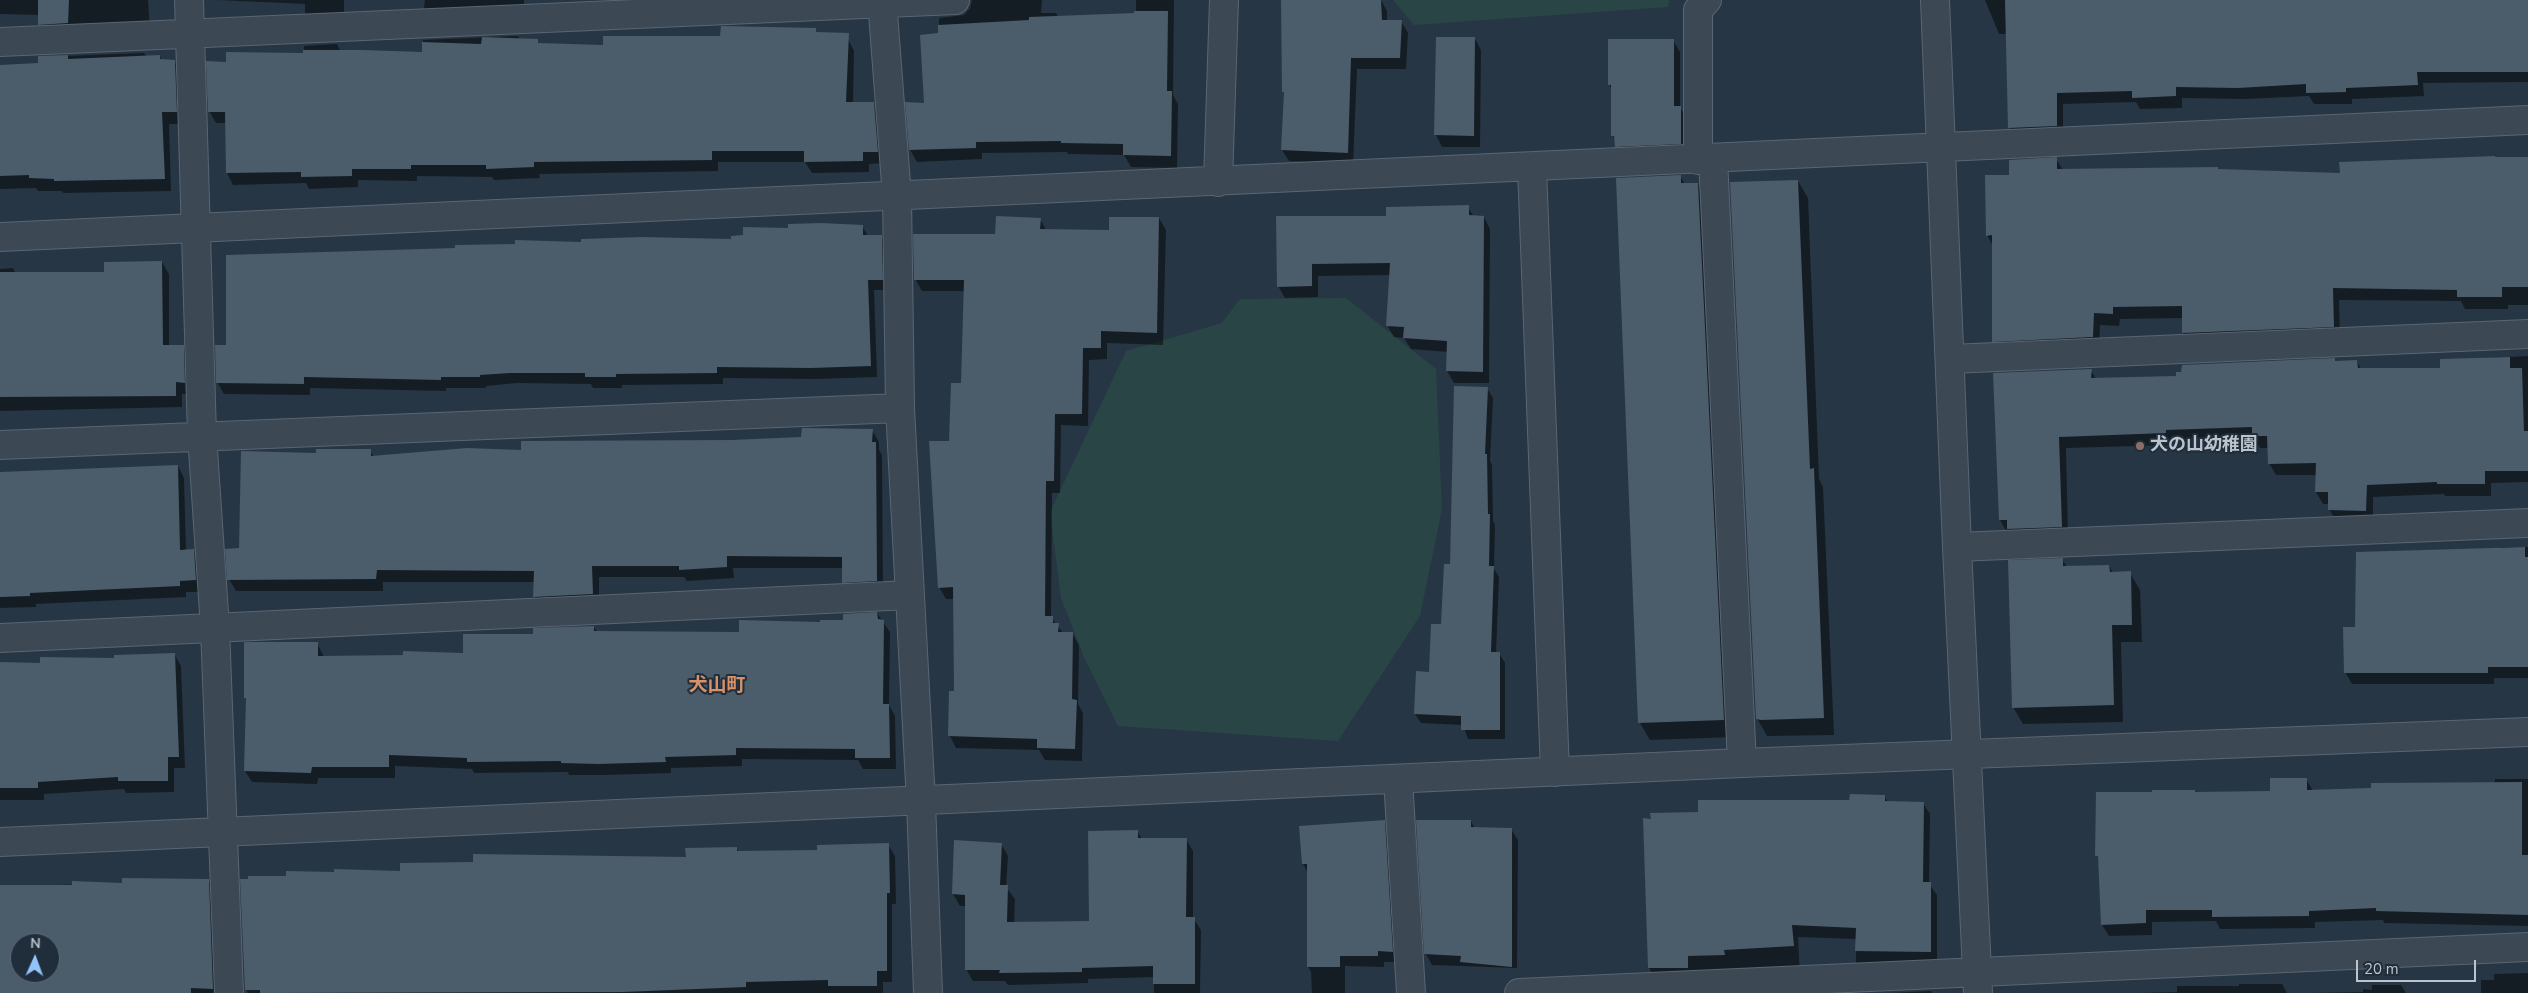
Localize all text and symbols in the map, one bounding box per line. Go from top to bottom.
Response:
place label: 犬の山幼稚園 [2150,435,2258,457]
marker: 犬の山幼稚園 [2134,440,2146,452]
district label: 犬山町 [689,675,745,697]
north arrow [10,933,60,983]
text: N [30,934,41,953]
scale bar [2358,950,2478,982]
text: 20 m [2364,959,2399,979]

